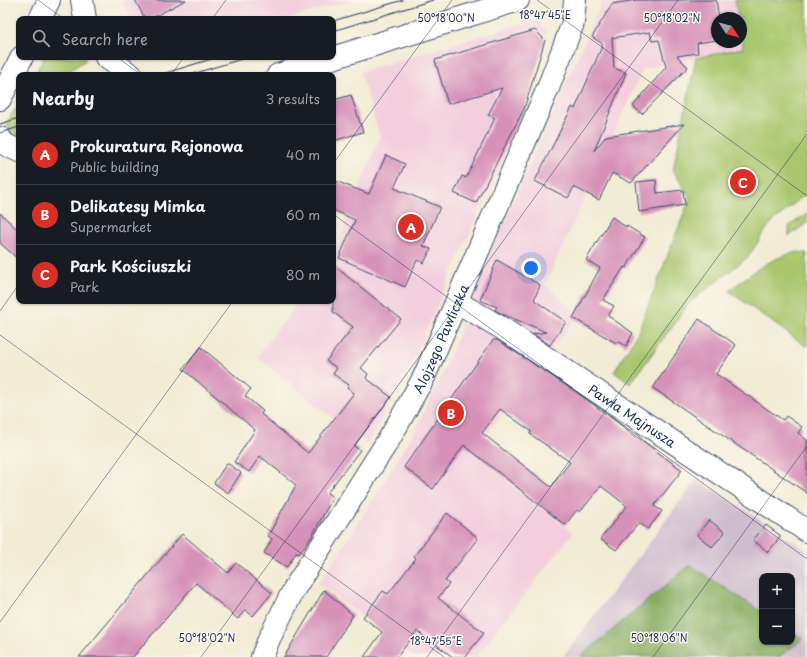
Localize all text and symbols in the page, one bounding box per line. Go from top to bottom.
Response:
text: 18°47'45"E [519,7,571,22]
text: 50°18'00"N [417,10,475,25]
text: 50°18'02"N [644,10,701,25]
north arrow [711,12,747,48]
search box [16,16,336,60]
icon: search [30,27,52,49]
text: Search here [62,27,148,50]
text: Nearby [32,85,94,111]
text: 3 results [266,89,320,108]
text: Prokuratura Rejonowa [70,134,244,157]
text: A [40,145,50,164]
text: 40 m [286,145,320,164]
text: Public building [70,157,159,176]
pin: C [730,167,756,197]
text: Delikatesy Mimka [70,194,206,217]
text: B [41,205,49,224]
text: 60 m [286,205,320,224]
pin: A [398,212,424,242]
text: Supermarket [70,217,152,236]
text: Park Kościuszki [70,254,191,277]
your location [521,258,541,278]
text: C [40,265,50,284]
text: 80 m [286,265,320,284]
text: Park [70,277,99,296]
street label: Alojzego Pawliczka [408,280,473,396]
street label: Pawła Majnusza [585,379,681,452]
pin: B [438,398,464,428]
map controls [759,573,795,645]
button: + [759,573,795,609]
button: − [759,609,795,645]
text: 50°18'02"N [179,630,236,645]
text: 50°18'06"N [630,630,688,645]
text: 18°47'55"E [410,633,462,648]

